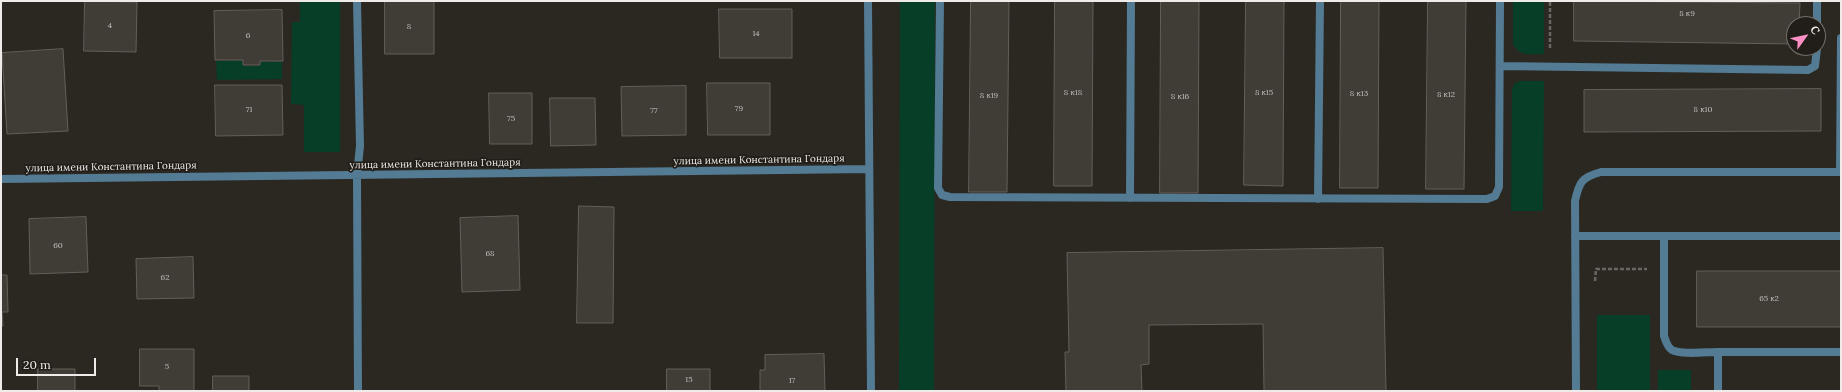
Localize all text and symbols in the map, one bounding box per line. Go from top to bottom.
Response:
house number: 8 к9 [1679,9,1695,19]
north arrow [1786,16,1826,56]
house number: 4 [108,21,112,31]
house number: 8 [407,22,411,32]
text: С [1807,23,1823,37]
house number: 14 [752,29,760,39]
house number: 6 [246,31,250,41]
house number: 8 к18 [1064,88,1082,98]
house number: 8 к15 [1255,88,1273,98]
house number: 8 к13 [1350,89,1368,99]
house number: 8 к12 [1437,90,1455,100]
house number: 8 к19 [980,91,998,101]
house number: 8 к16 [1171,92,1189,102]
house number: 79 [735,104,743,114]
house number: 71 [246,105,252,115]
house number: 8 к10 [1694,105,1712,115]
house number: 77 [650,106,658,116]
house number: 75 [507,114,515,124]
street label: улица имени Константина Гондаря [673,153,845,167]
street label: улица имени Константина Гондаря [349,157,521,171]
street label: улица имени Константина Гондаря [25,160,197,174]
house number: 60 [53,241,63,251]
house number: 68 [485,249,495,259]
house number: 62 [161,273,169,283]
house number: 65 к2 [1759,294,1779,304]
scale bar [18,350,98,376]
text: 20 m [23,357,51,372]
house number: 5 [165,362,169,372]
house number: 15 [685,375,693,385]
house number: 17 [789,376,795,386]

